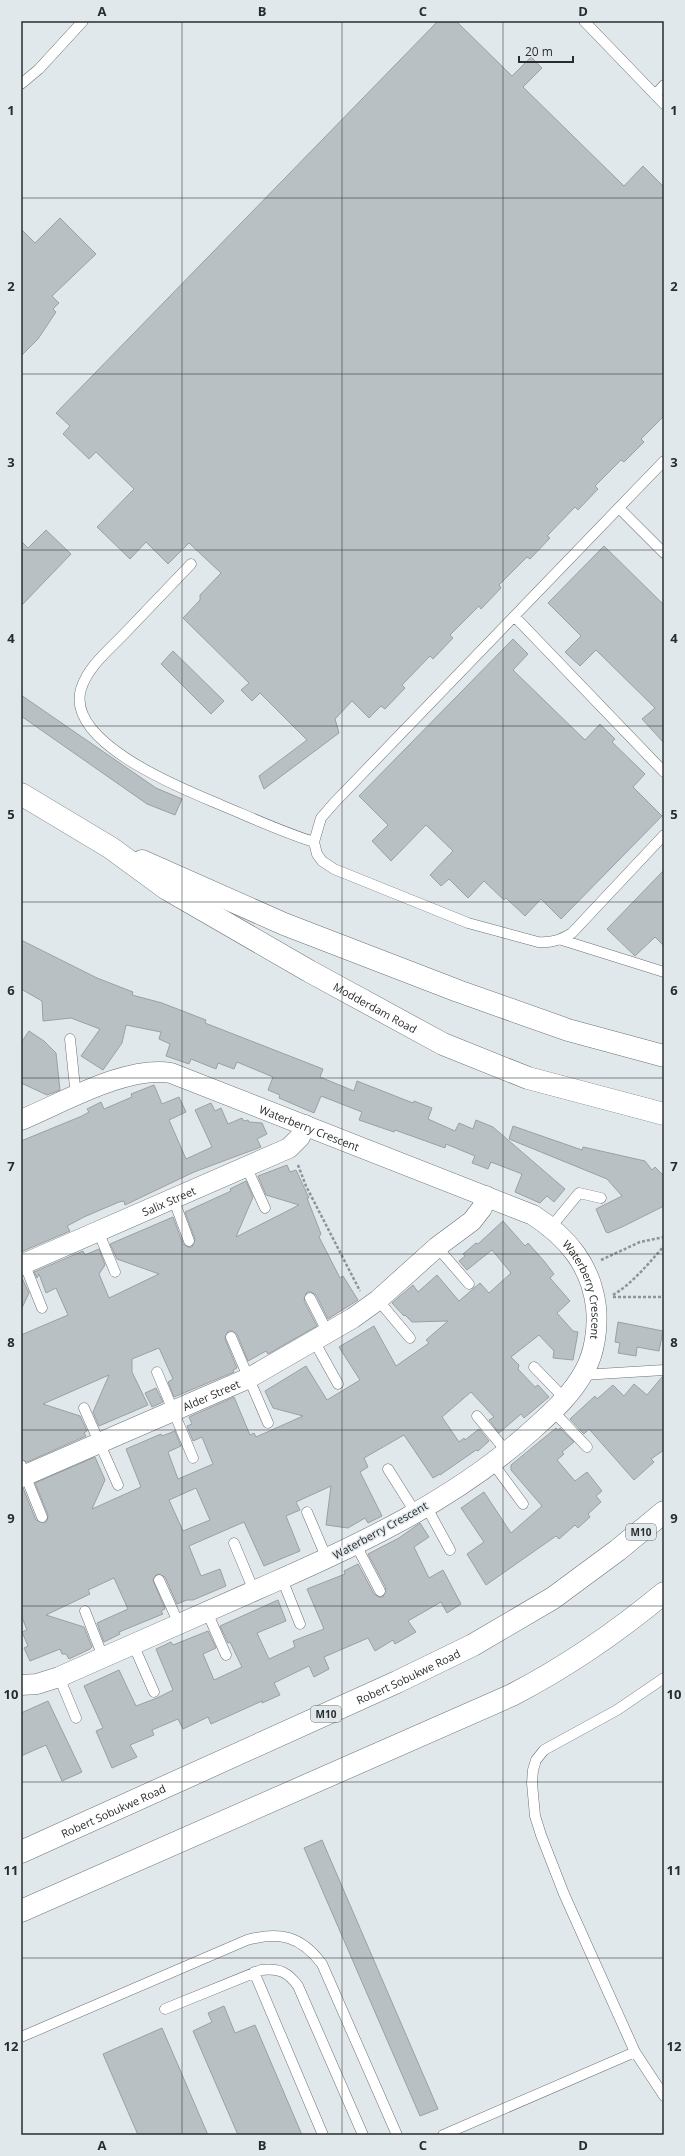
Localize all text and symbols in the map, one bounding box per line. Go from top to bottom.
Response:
text: A [98,2,107,20]
text: B [258,2,267,20]
text: C [419,2,427,20]
text: D [578,2,588,20]
scale bar [519,38,573,64]
text: 20 m [525,43,553,60]
text: 1 [7,101,15,119]
text: 1 [670,101,678,119]
text: 2 [7,277,15,295]
text: 2 [670,277,678,295]
text: 3 [7,453,15,471]
text: 3 [670,453,678,471]
text: 4 [7,629,15,647]
text: 4 [670,629,678,647]
text: 5 [7,805,15,823]
text: 5 [670,805,678,823]
street label: Modderdam Road [331,978,420,1036]
text: 6 [7,981,15,999]
text: 6 [670,981,678,999]
street label: Waterberry Crescent [257,1101,362,1154]
text: 7 [7,1157,15,1175]
text: 7 [670,1157,678,1175]
street label: Salix Street [139,1182,198,1219]
street label: Waterberry Crescent [560,1236,604,1341]
text: 8 [7,1333,15,1351]
text: 8 [670,1333,678,1351]
street label: Alder Street [180,1376,242,1414]
street label: Waterberry Crescent [330,1498,430,1562]
text: 9 [7,1509,15,1527]
text: 9 [670,1509,678,1527]
road number: M10 [626,1524,656,1540]
street label: Robert Sobukwe Road [353,1645,462,1707]
text: 10 [4,1685,18,1703]
text: 10 [667,1685,681,1703]
road number: M10 [311,1706,341,1722]
street label: Robert Sobukwe Road [58,1780,168,1841]
text: 11 [4,1861,18,1879]
text: 11 [667,1861,681,1879]
text: 12 [4,2037,19,2055]
text: 12 [667,2037,682,2055]
text: A [98,2136,107,2154]
text: B [258,2136,267,2154]
text: C [419,2136,427,2154]
text: D [578,2136,588,2154]

